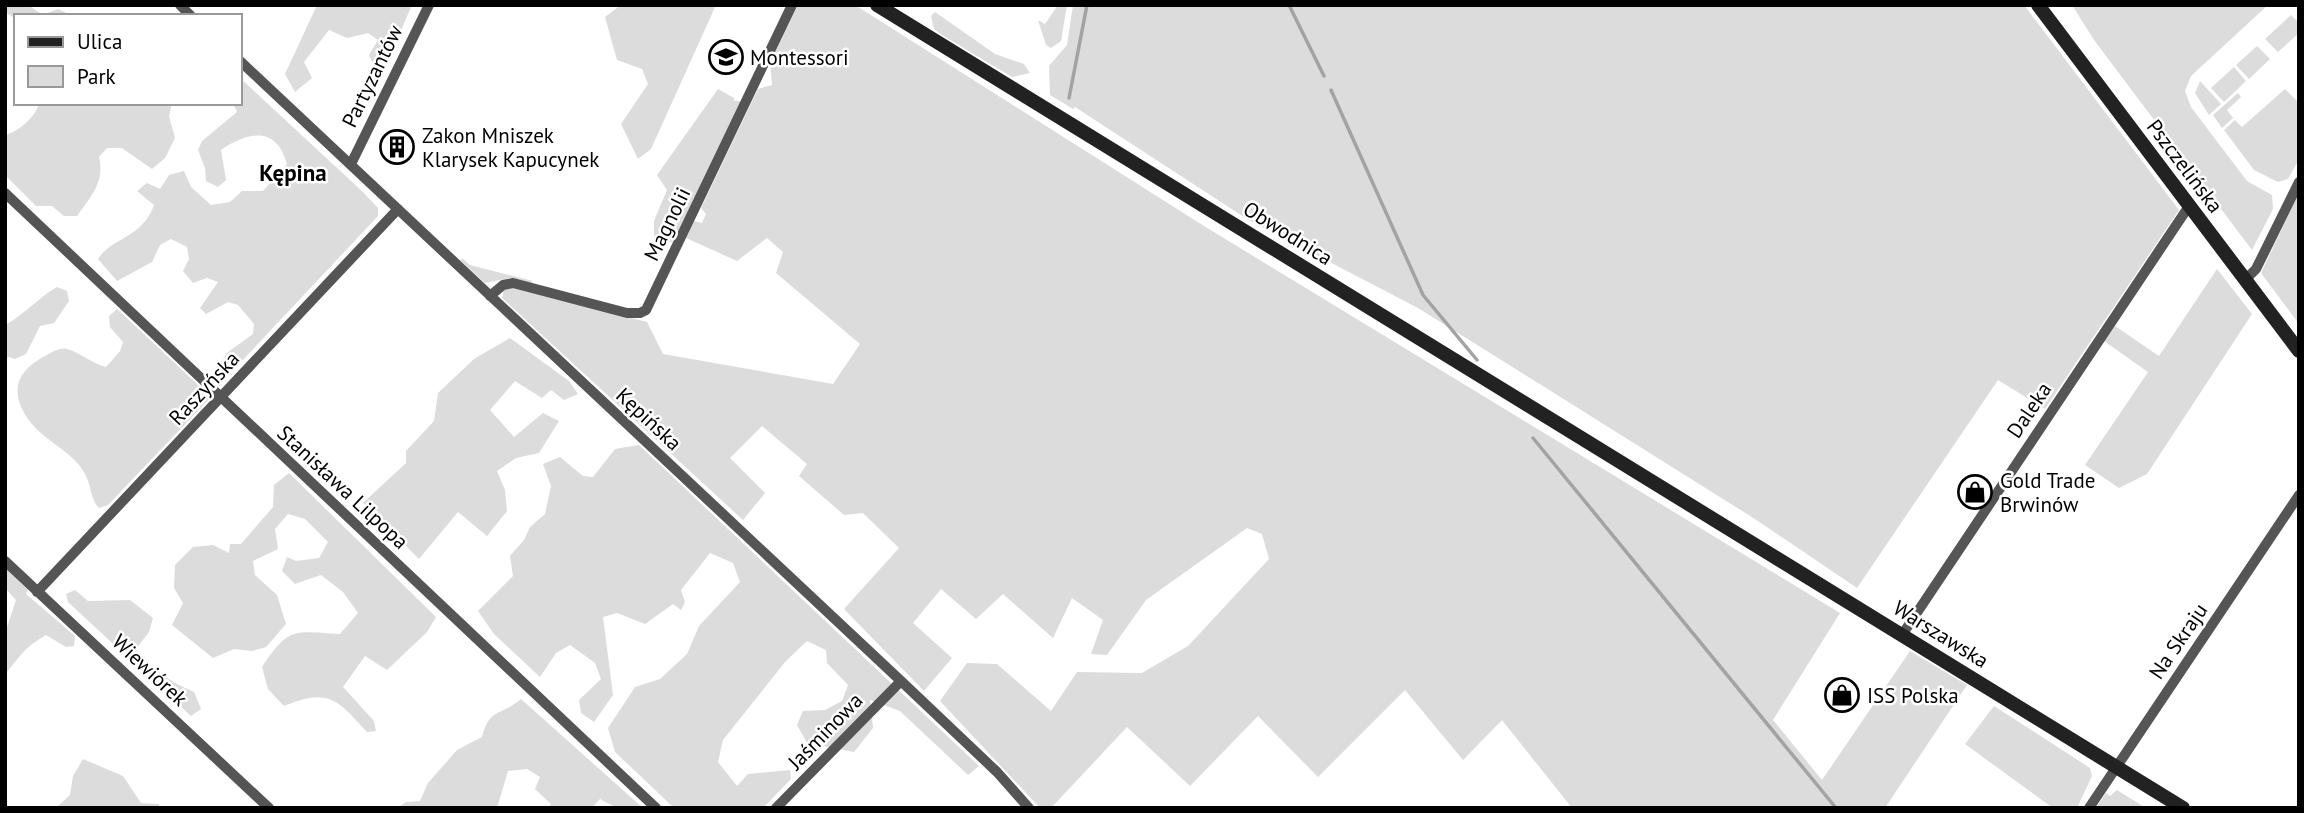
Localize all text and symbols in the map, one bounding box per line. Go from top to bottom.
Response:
legend [14,14,242,105]
street label: Partyzantów [336,20,409,132]
text: Ulica [77,28,122,55]
school or university icon: Montessori [707,38,745,76]
place label: Montessori [750,44,849,71]
text: Park [77,63,116,90]
street label: Pszczelińska [2141,114,2229,218]
place label: Zakon Mniszek Klarysek Kapucynek [422,122,599,173]
building icon: Zakon Mniszek Klarysek Kapucynek [378,128,416,166]
district label: Kępina [259,158,327,187]
street label: Magnolii [638,183,696,265]
street label: Obwodnica [1238,195,1338,271]
street label: Raszyńska [163,345,245,431]
street label: Daleka [2001,377,2057,443]
street label: Kępińska [610,382,688,456]
street label: Stanisława Lilpopa [272,419,414,555]
place label: Gold Trade Brwinów [2000,467,2095,518]
shop icon: Gold Trade Brwinów [1956,473,1994,511]
street label: Warszawska [1888,594,1994,674]
street label: Na Skraju [2143,598,2213,684]
street label: Wiewiórek [107,628,193,712]
shop icon: ISS Polska [1823,676,1861,714]
place label: ISS Polska [1867,682,1959,709]
street label: Jaśminowa [781,687,868,776]

